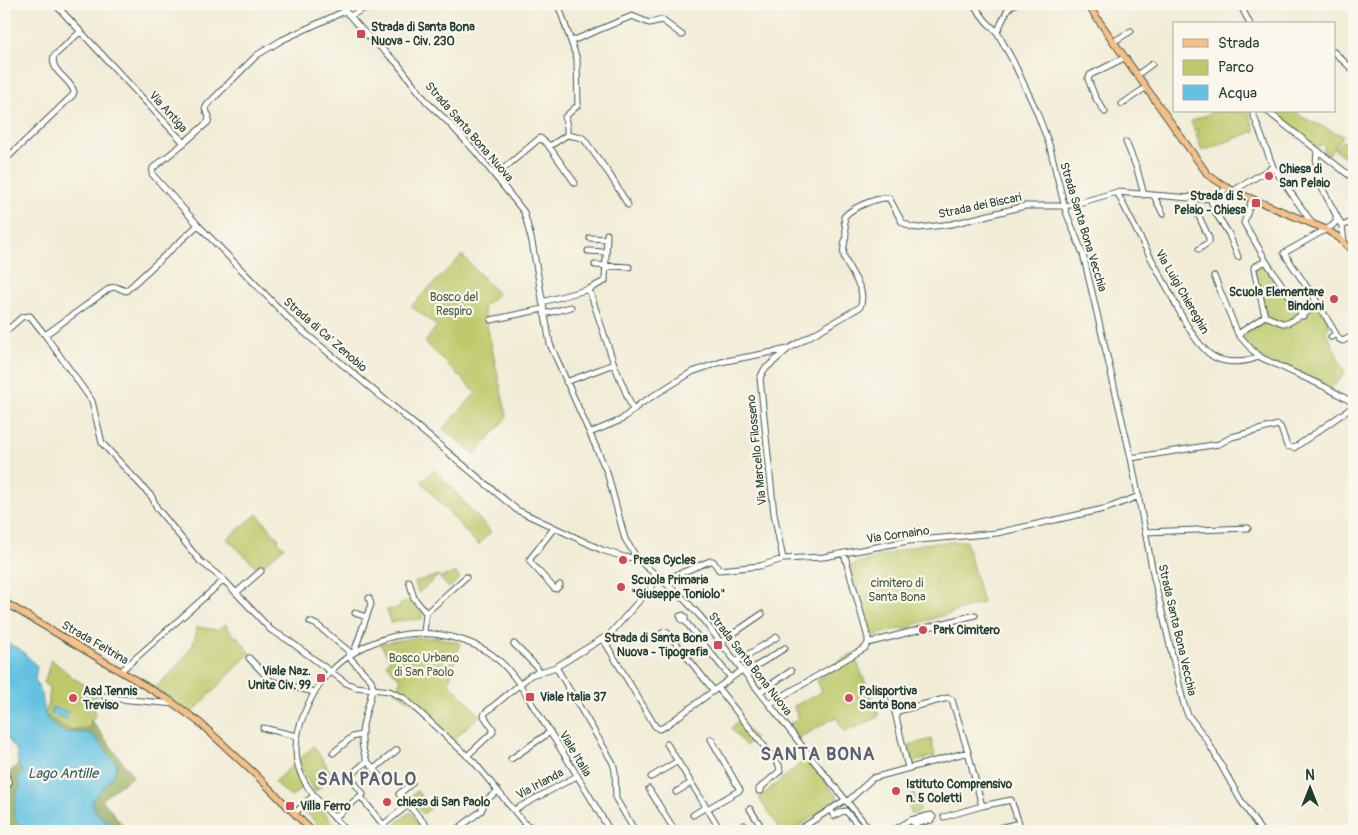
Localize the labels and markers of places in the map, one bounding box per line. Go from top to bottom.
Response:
place label: Strada di Santa Bona Nuova - Civ. 230 [371,20,475,49]
marker: Strada di Santa Bona Nuova - Civ. 230 [355,28,367,40]
place label: Chiesa di San Pelaio [1279,162,1331,191]
marker: Chiesa di San Pelaio [1263,170,1275,182]
place label: Strada di S. Pelaio - Chiesa [1174,189,1246,218]
marker: Strada di S. Pelaio - Chiesa [1250,197,1262,209]
place label: Scuola Elementare Bindoni [1229,285,1325,314]
marker: Scuola Elementare Bindoni [1328,293,1340,305]
place label: Presa Cycles [633,553,696,568]
marker: Presa Cycles [617,554,629,566]
place label: Scuola Primaria "Giuseppe Toniolo" [631,573,725,602]
marker: Scuola Primaria "Giuseppe Toniolo" [615,581,627,593]
place label: Park Cimitero [933,623,1000,638]
marker: Park Cimitero [917,624,929,636]
place label: Strada di Santa Bona Nuova - Tipografia [604,631,708,660]
marker: Strada di Santa Bona Nuova - Tipografia [712,639,724,651]
place label: Viale Naz. Unite Civ. 99 [248,664,311,693]
marker: Viale Naz. Unite Civ. 99 [315,672,327,684]
place label: Asd Tennis Treviso [82,684,138,713]
place label: Polisportiva Santa Bona [859,684,918,713]
place label: Viale Italia 37 [540,690,607,705]
marker: Viale Italia 37 [524,691,536,703]
marker: Asd Tennis Treviso [67,692,79,704]
marker: Polisportiva Santa Bona [843,692,855,704]
place label: Istituto Comprensivo n. 5 Coletti [906,777,1013,806]
marker: Istituto Comprensivo n. 5 Coletti [890,785,902,797]
place label: chiesa di San Paolo [396,795,491,810]
marker: chiesa di San Paolo [381,796,393,808]
place label: Villa Ferro [300,799,351,814]
marker: Villa Ferro [284,800,296,812]

